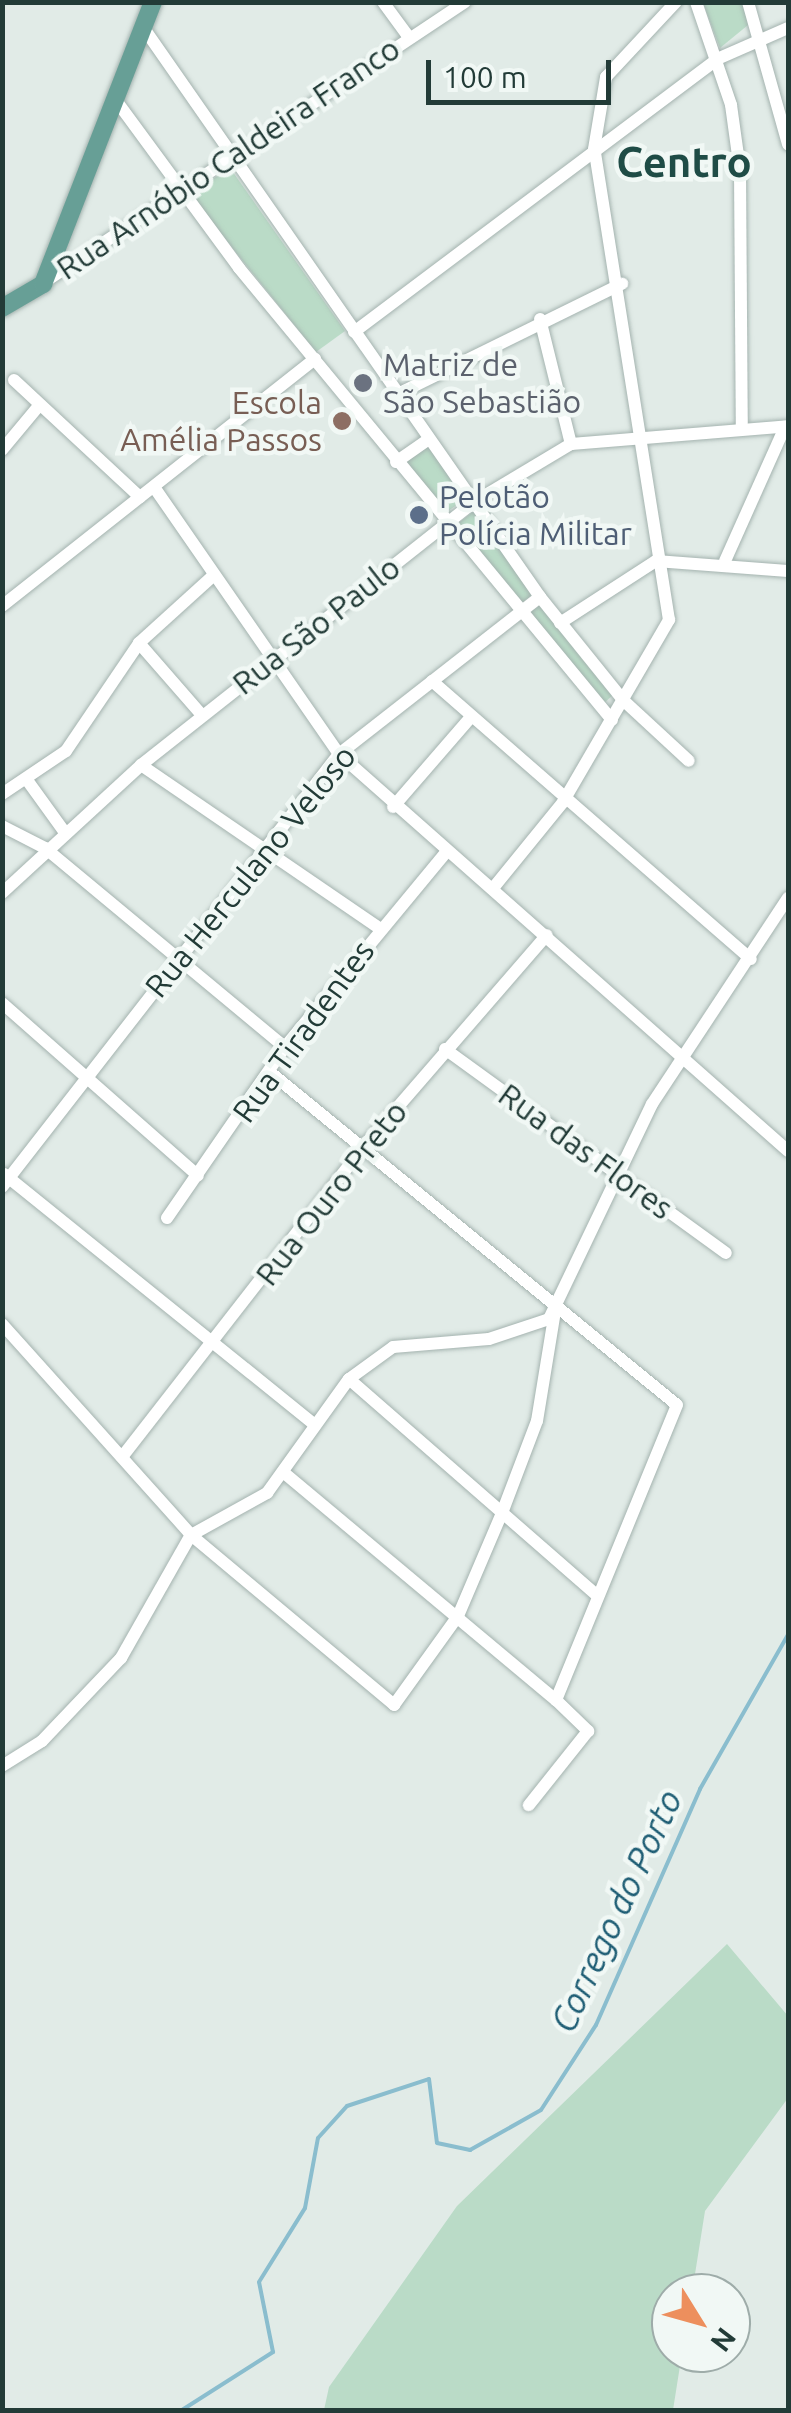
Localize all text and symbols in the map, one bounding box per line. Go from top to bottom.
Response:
street label: Rua Arnóbio Caldeira Franco [49,29,407,287]
scale bar [431,40,616,102]
text: 100 m [443,60,527,94]
district label: Centro [616,137,752,187]
place label: Matriz de São Sebastião [383,346,581,421]
marker: Matriz de São Sebastião [352,372,374,394]
place label: Escola Amélia Passos [120,384,322,459]
marker: Escola Amélia Passos [331,410,353,432]
place label: Pelotão Polícia Militar [439,478,632,553]
marker: Pelotão Polícia Militar [408,504,430,526]
street label: Rua São Paulo [225,548,407,702]
street label: Rua Herculano Veloso [137,737,363,1005]
street label: Rua Tiradentes [224,933,382,1129]
street label: Rua das Flores [491,1075,681,1227]
street label: Rua Ouro Preto [247,1093,415,1293]
water label: Corrego do Porto [542,1783,690,2039]
north arrow [651,2273,751,2373]
text: N [705,2322,742,2358]

